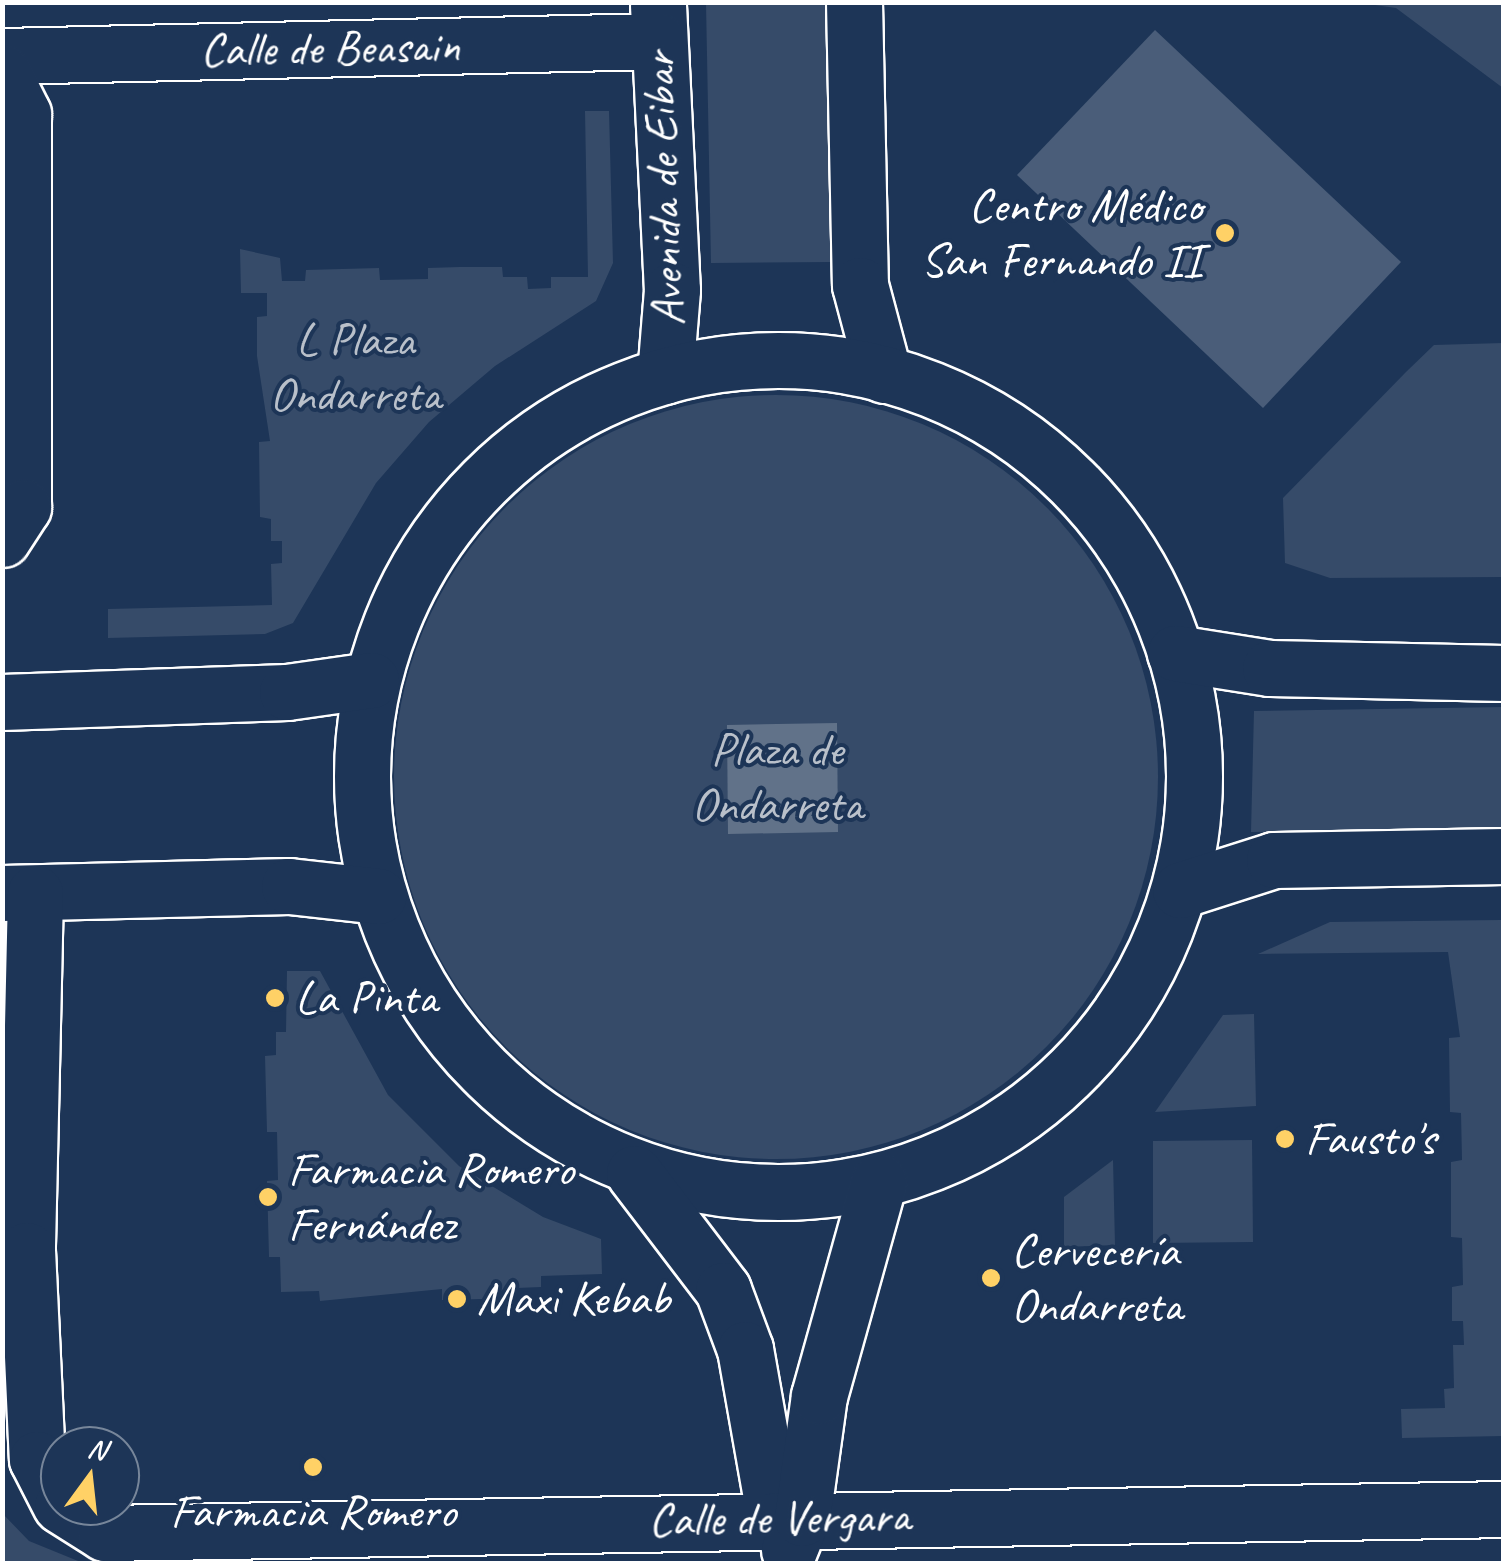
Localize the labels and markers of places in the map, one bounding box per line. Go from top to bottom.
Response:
place label: Centro Médico San Fernando II [922,176,1202,289]
marker: Centro Médico San Fernando II [1212,220,1238,246]
place label: La Pinta [295,969,437,1027]
marker: La Pinta [264,987,286,1009]
place label: Fausto's [1305,1110,1435,1168]
marker: Fausto's [1274,1128,1296,1150]
place label: Farmacia Romero Fernández [288,1140,574,1253]
marker: Farmacia Romero Fernández [257,1186,279,1208]
place label: Cervecería Ondarreta [1011,1221,1182,1334]
marker: Cervecería Ondarreta [980,1267,1002,1289]
place label: Maxi Kebab [477,1270,668,1328]
marker: Maxi Kebab [446,1288,468,1310]
marker: Farmacia Romero [302,1456,324,1478]
place label: Farmacia Romero [170,1483,456,1541]

